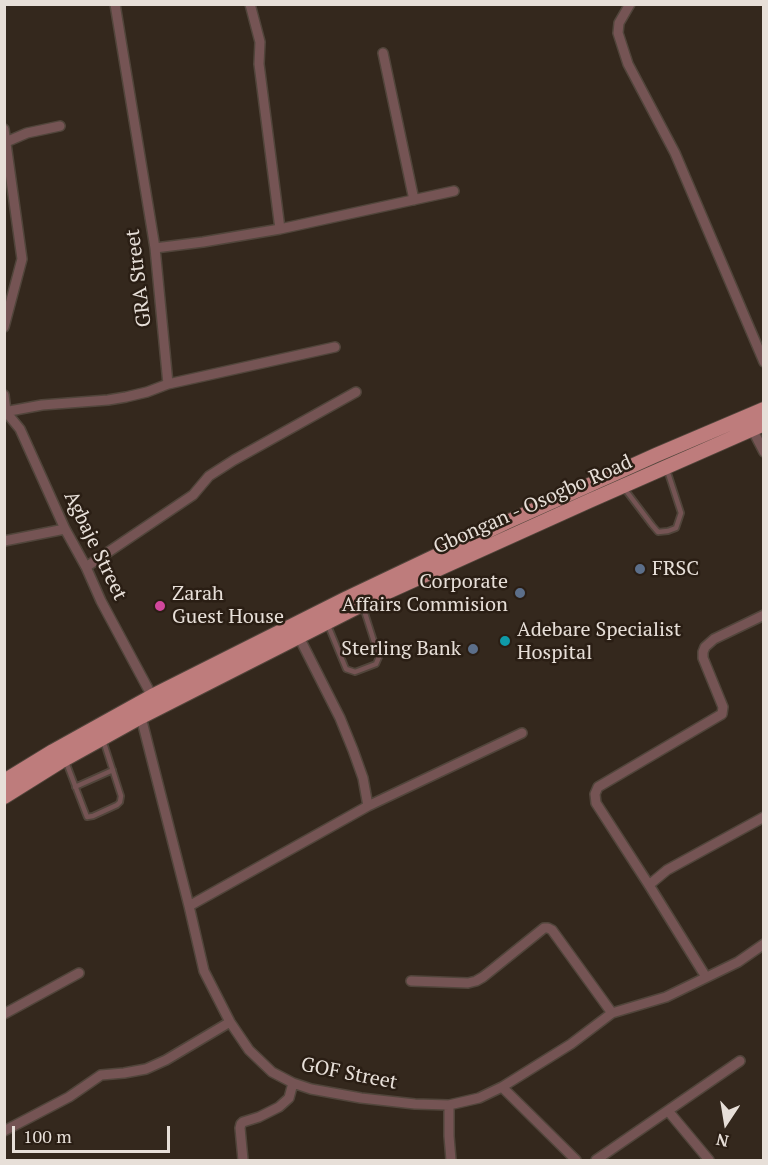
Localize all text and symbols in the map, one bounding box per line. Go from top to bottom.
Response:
street label: GRA Street [121,228,157,328]
street label: Gbongan - Osogbo Road [430,450,636,560]
street label: Agbaje Street [58,487,132,605]
place label: FRSC [652,557,699,581]
marker: FRSC [633,562,647,576]
place label: Corporate Affairs Commision [342,570,508,617]
place label: Zarah Guest House [172,582,284,629]
marker: Corporate Affairs Commision [513,586,527,600]
marker: Zarah Guest House [153,599,167,613]
place label: Adebare Specialist Hospital [517,618,681,665]
marker: Adebare Specialist Hospital [498,634,512,648]
place label: Sterling Bank [341,637,461,661]
marker: Sterling Bank [466,642,480,656]
street label: GOF Street [299,1053,399,1095]
north arrow [696,1093,756,1153]
scale bar [15,1114,172,1152]
text: 100 m [23,1124,72,1148]
text: N [714,1129,730,1153]

